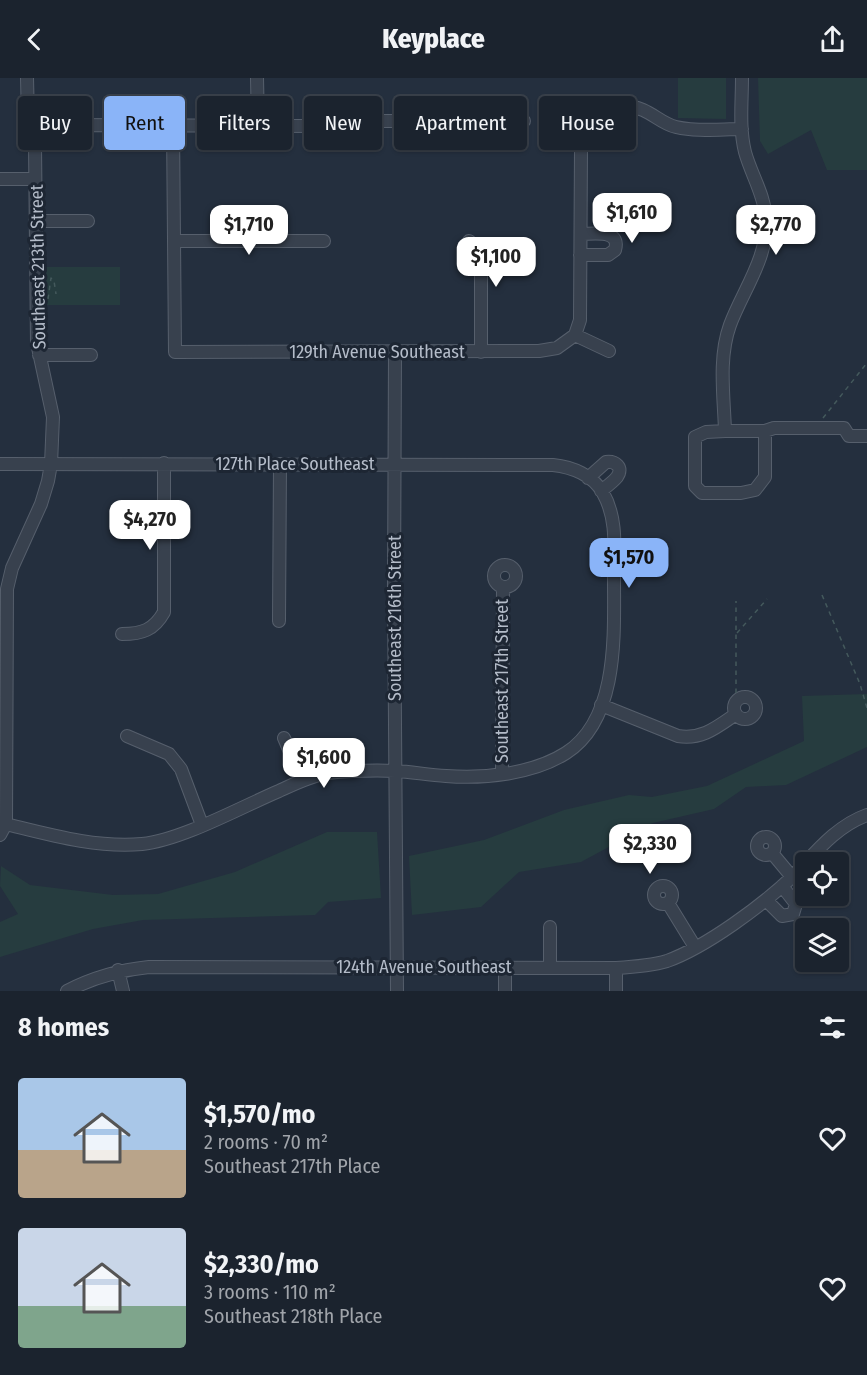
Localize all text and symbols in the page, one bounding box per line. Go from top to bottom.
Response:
icon: back [18,23,51,56]
text: Keyplace [382,23,485,55]
icon: share [816,23,849,56]
chip: Buy [18,96,92,150]
chip: Rent [104,96,185,150]
chip: Filters [197,96,292,150]
chip: New [304,96,382,150]
chip: Apartment [394,96,527,150]
chip: House [539,96,636,150]
street label: Southeast 213th Street [26,184,50,350]
pin: $1,610 [583,193,681,244]
text: $1,610 [607,200,657,224]
pin: $1,710 [200,205,298,256]
pin: $2,770 [727,205,825,256]
text: $1,710 [224,212,274,236]
text: $2,770 [750,212,802,236]
pin: $1,100 [447,237,545,288]
text: $1,100 [471,244,521,268]
street label: 129th Avenue Southeast [289,341,465,363]
street label: 127th Place Southeast [215,453,375,475]
pin: $4,270 [101,500,199,551]
text: $4,270 [123,507,177,531]
street label: Southeast 216th Street [384,535,406,701]
pin: $1,570 [580,538,678,589]
text: $1,570 [603,545,655,569]
street label: Southeast 217th Street [491,599,513,763]
pin: $1,600 [275,738,373,789]
text: $1,600 [297,745,351,769]
pin: $2,330 [601,824,699,875]
text: $2,330 [623,831,677,855]
map controls [795,852,849,972]
button: locate [795,852,849,906]
button: layers [795,918,849,972]
street label: 124th Avenue Southeast [336,956,512,978]
icon: filters [816,1011,849,1044]
text: 8 homes [18,1012,109,1043]
text: $1,570/mo [204,1099,315,1130]
icon: home [66,1102,138,1174]
icon: heart [816,1122,849,1155]
text: 2 rooms · 70 m² [204,1130,328,1154]
text: Southeast 217th Place [204,1154,380,1178]
text: $2,330/mo [204,1249,319,1280]
icon: home [66,1252,138,1324]
icon: heart [816,1272,849,1305]
text: 3 rooms · 110 m² [204,1280,336,1304]
text: Southeast 218th Place [204,1304,382,1328]

